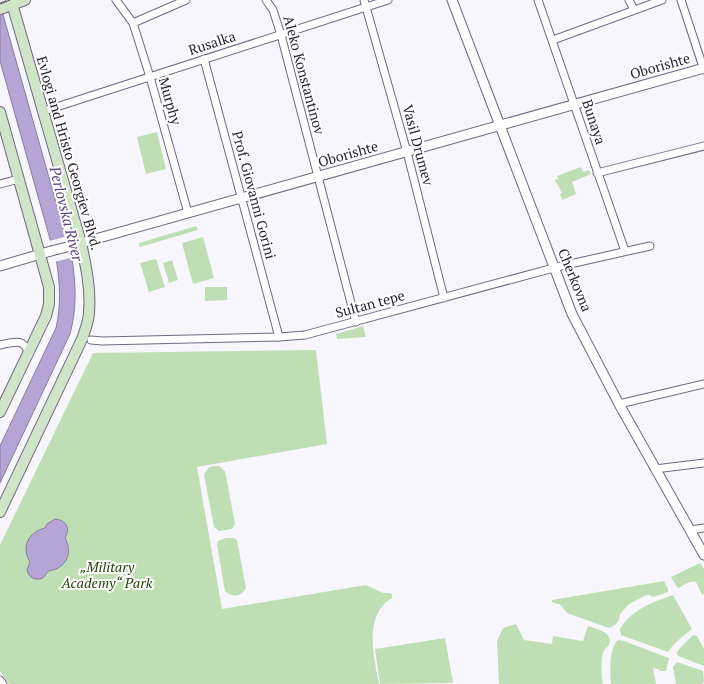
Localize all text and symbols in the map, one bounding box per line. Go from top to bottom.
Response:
street label: Aleko Konstantinov [279,13,330,137]
street label: Rusalka [186,26,238,59]
street label: Oborishte [628,48,692,83]
street label: Evlogi and Hristo Georgiev Blvd. [33,54,106,252]
street label: Murphy [155,75,187,128]
street label: Bunaya [578,97,611,147]
street label: Vasil Drumev [399,102,439,188]
street label: Prof. Giovanni Gorini [228,129,281,261]
street label: Oborishte [316,136,380,171]
water label: Perlovska River [45,163,89,265]
street label: Cherkovna [554,245,597,314]
street label: Sultan tepe [333,285,407,322]
park label: „Military Academy“ Park [61,557,153,592]

